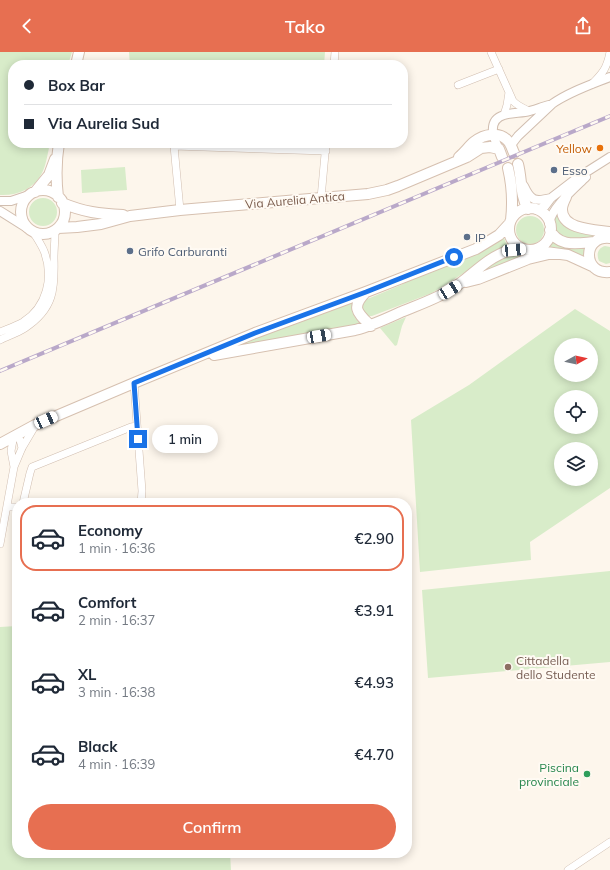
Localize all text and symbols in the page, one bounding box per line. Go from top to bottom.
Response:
icon: back [16,15,38,37]
text: Tako [285,15,325,38]
icon: share [572,15,594,37]
text: Box Bar [48,76,105,95]
text: Via Aurelia Sud [48,114,159,133]
place label: Yellow [555,141,593,156]
marker: Yellow [595,143,605,153]
place label: Esso [562,163,588,178]
marker: Esso [549,165,559,175]
street label: Via Aurelia Antica [244,188,346,212]
place label: IP [475,230,486,245]
marker: IP [462,232,472,242]
car [502,243,526,257]
place label: Grifo Carburanti [138,244,227,259]
marker: Grifo Carburanti [125,246,135,256]
route start [445,248,463,266]
car [437,279,463,301]
car [306,328,332,344]
north arrow [554,338,598,382]
map controls [554,338,598,486]
button: locate [554,390,598,434]
car [33,410,59,430]
callout: 1 min [152,425,218,453]
route end [129,430,147,448]
text: 1 min [168,431,202,447]
button: layers [554,442,598,486]
icon: car [30,520,66,556]
text: Economy [78,521,143,540]
text: €2.90 [354,529,394,548]
text: 1 min · 16:36 [78,540,155,556]
icon: car [30,592,66,628]
text: Comfort [78,593,136,612]
text: €3.91 [354,601,394,620]
text: 2 min · 16:37 [78,612,155,628]
place label: Cittadella dello Studente [516,653,595,682]
marker: Cittadella dello Studente [503,662,513,672]
icon: car [30,664,66,700]
text: XL [78,665,96,684]
text: €4.93 [354,673,394,692]
text: 3 min · 16:38 [78,684,155,700]
icon: car [30,736,66,772]
text: Black [78,737,117,756]
text: €4.70 [354,745,394,764]
text: 4 min · 16:39 [78,756,155,772]
place label: Piscina provinciale [519,760,579,789]
marker: Piscina provinciale [582,769,592,779]
button: Confirm [28,804,396,850]

